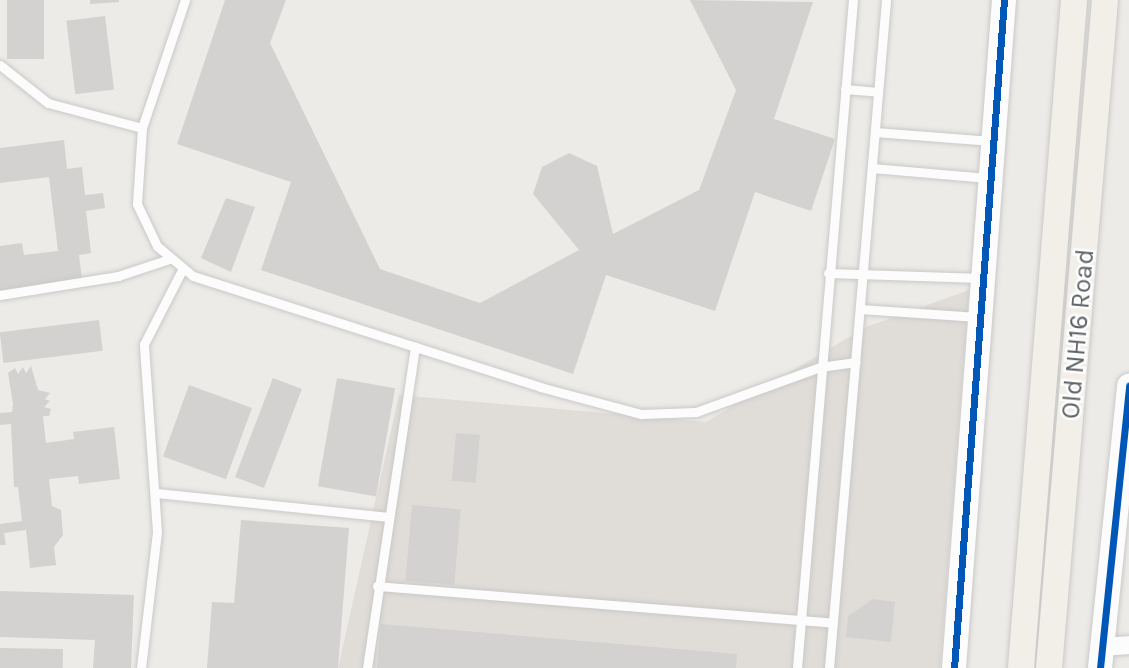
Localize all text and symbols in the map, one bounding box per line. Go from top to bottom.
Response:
street label: Old NH16 Road [1055,248,1101,420]

